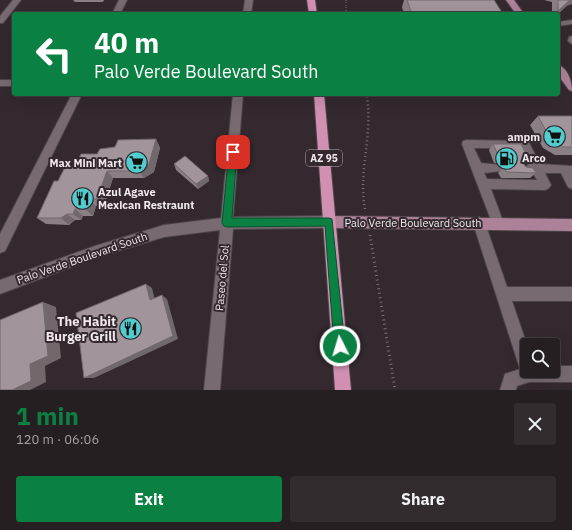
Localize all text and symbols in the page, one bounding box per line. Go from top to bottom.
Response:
text: 40 m [94,24,159,61]
icon: left [28,28,80,80]
text: Palo Verde Boulevard South [94,60,318,83]
supermarket icon: ampm [542,124,568,150]
place label: ampm [507,130,540,144]
pin [216,135,250,169]
icon: arrive [222,141,244,163]
fuel station icon: Arco [493,145,519,171]
supermarket icon: Max Mini Mart [124,150,150,176]
road number: AZ 95 [306,150,342,166]
place label: Arco [522,151,546,165]
place label: Max Mini Mart [50,156,122,170]
restaurant icon: Azul Agave Mexican Restraunt [69,185,95,211]
place label: Azul Agave Mexican Restraunt [98,185,194,212]
street label: Palo Verde Boulevard South [344,216,482,230]
street label: Palo Verde Boulevard South [15,229,149,287]
street label: Paseo del Sol [212,244,232,312]
place label: The Habit Burger Grill [46,313,116,345]
restaurant icon: The Habit Burger Grill [118,315,144,341]
position arrow [319,325,361,367]
map controls [520,338,560,378]
button: search [520,338,560,378]
text: 1 min [16,400,79,432]
button: close [514,403,556,445]
text: 120 m · 06:06 [16,431,99,448]
button: Exit [16,476,282,522]
button: Share [290,476,556,522]

